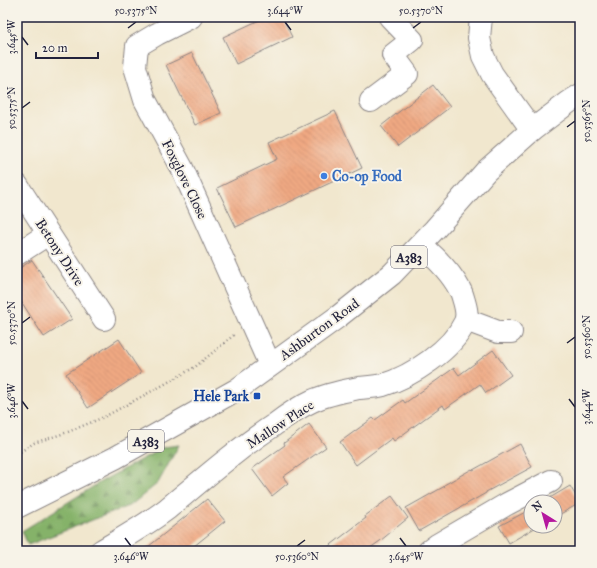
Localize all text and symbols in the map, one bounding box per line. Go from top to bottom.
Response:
text: 50.5375°N [114,5,158,17]
text: 3.644°W [267,5,303,17]
text: 50.5370°N [399,5,444,17]
text: 3.645°W [6,19,18,54]
scale bar [36,34,98,60]
text: 20 m [42,41,68,55]
text: 50.5375°N [6,86,18,130]
text: 50.5365°N [581,99,593,142]
street label: Foxglove Close [158,137,211,222]
place label: Co-op Food [332,168,403,186]
marker: Co-op Food [319,171,329,181]
street label: Betony Drive [32,216,88,289]
road number: A383 [391,246,427,268]
street label: Ashburton Road [275,295,362,365]
text: 50.5370°N [6,300,18,345]
text: 50.5360°N [581,314,593,359]
text: 3.646°W [6,383,18,419]
place label: Hele Park [193,388,249,405]
text: 3.644°W [581,389,593,425]
marker: Hele Park [252,391,262,401]
street label: Mallow Place [244,396,317,452]
road number: A383 [128,430,164,452]
north arrow [523,494,563,534]
text: N [530,498,545,514]
text: 3.646°W [113,551,149,563]
text: 50.5360°N [275,551,320,563]
text: 3.645°W [389,551,424,563]

